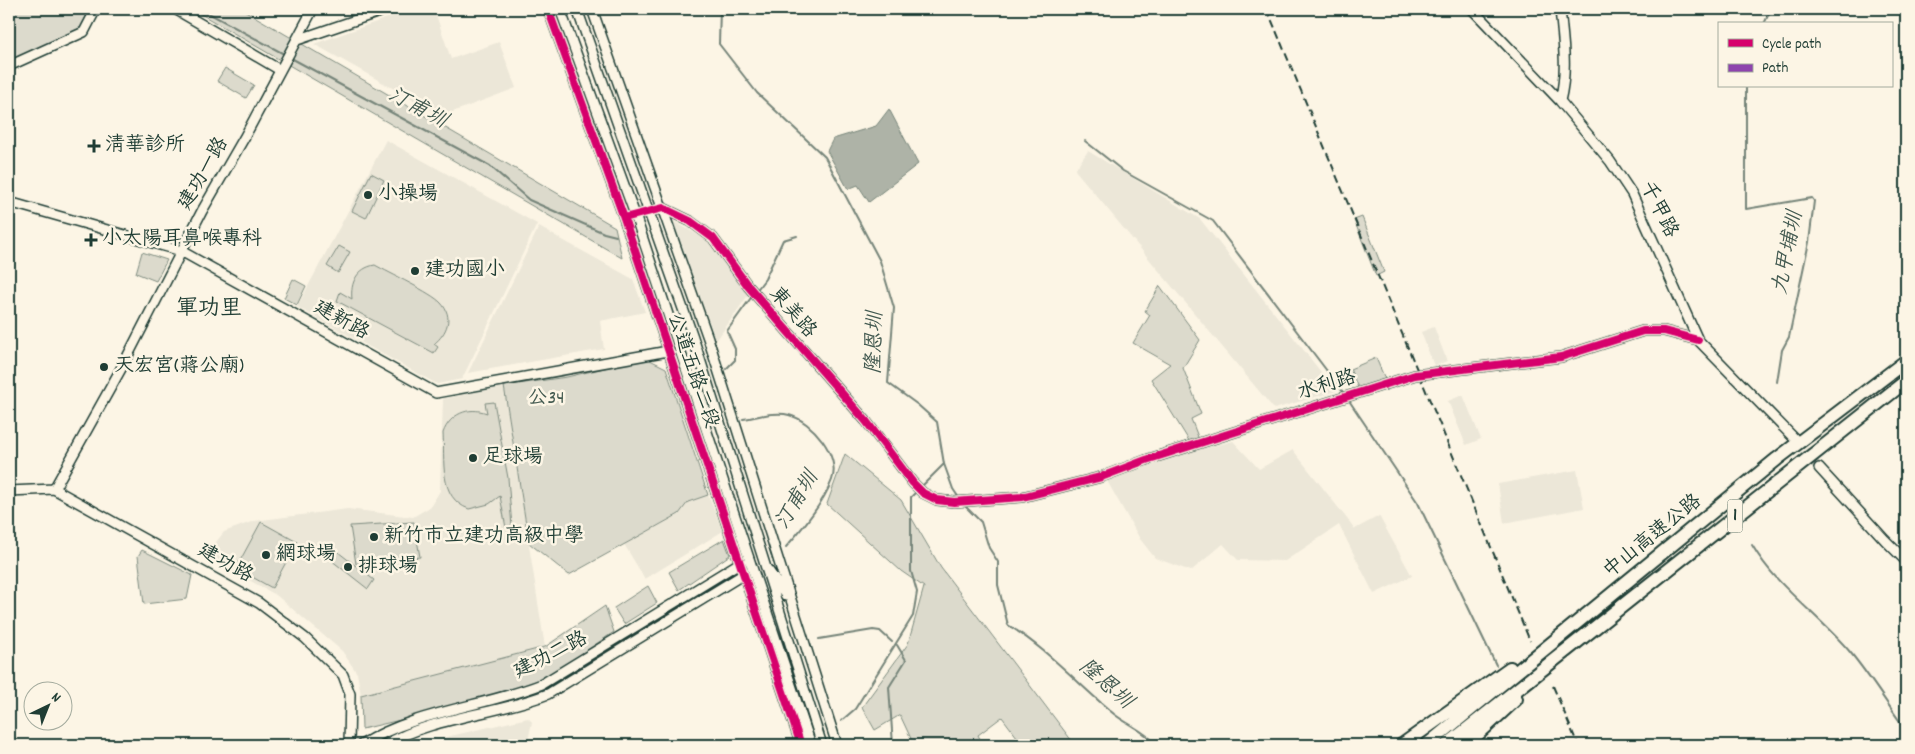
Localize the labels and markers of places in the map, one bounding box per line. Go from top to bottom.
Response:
place label: 清華診所 [105,132,185,160]
marker: 清華診所 [87,139,101,153]
place label: 小操場 [378,181,438,209]
marker: 小操場 [362,189,374,201]
place label: 小太陽耳鼻喉專科 [102,226,262,254]
marker: 小太陽耳鼻喉專科 [84,233,98,247]
place label: 建功國小 [425,257,505,285]
marker: 建功國小 [409,265,421,277]
place label: 天宏宮(蔣公廟) [114,353,244,381]
marker: 天宏宮(蔣公廟) [98,361,110,373]
place label: 足球場 [483,444,543,472]
marker: 足球場 [467,452,479,464]
place label: 新竹市立建功高級中學 [384,523,584,551]
marker: 新竹市立建功高級中學 [368,531,380,543]
place label: 網球場 [276,541,336,569]
marker: 網球場 [260,549,272,561]
place label: 排球場 [358,553,418,581]
marker: 排球場 [342,561,354,573]

